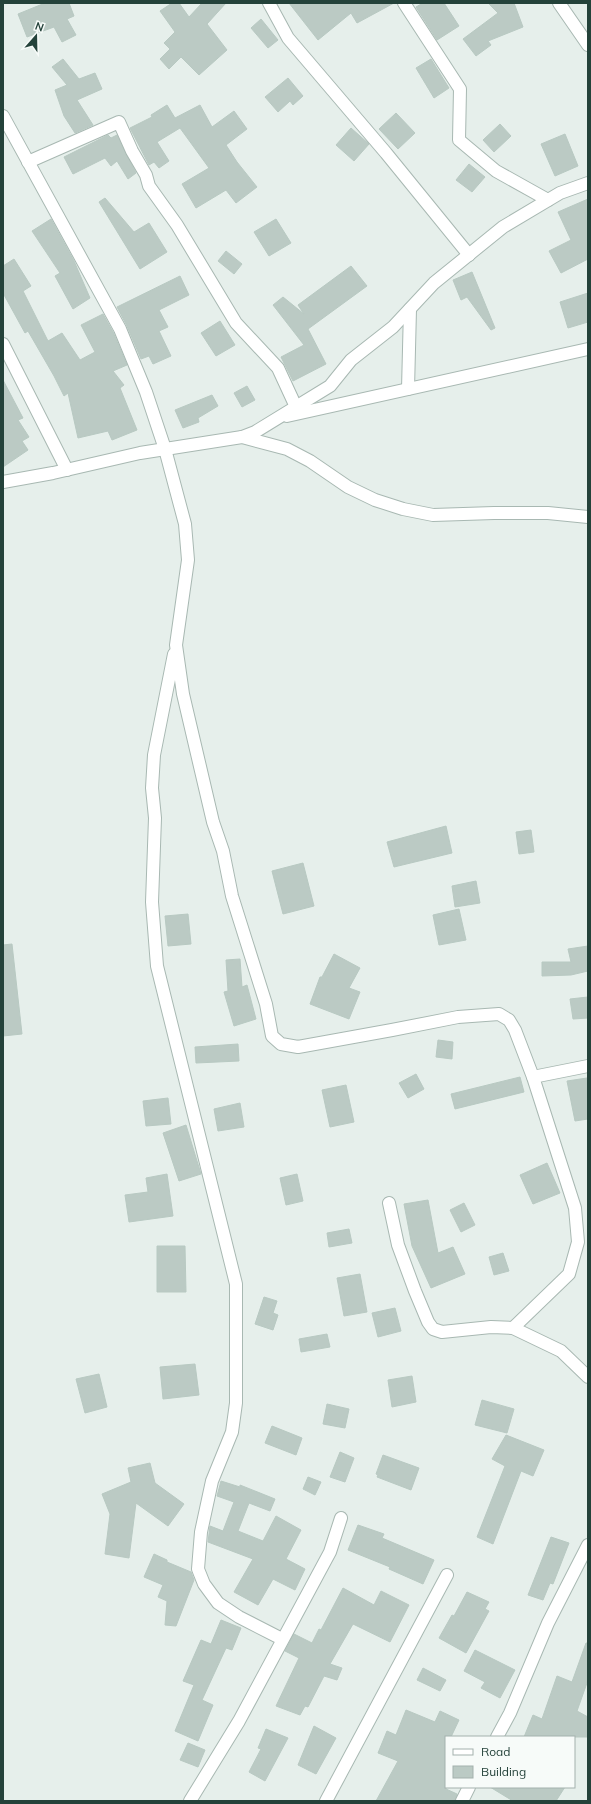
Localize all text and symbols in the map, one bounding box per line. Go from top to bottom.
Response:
north arrow [16,16,56,56]
text: N [33,19,46,35]
legend [445,1736,575,1788]
text: Road [481,1744,510,1759]
text: Building [481,1764,526,1779]

